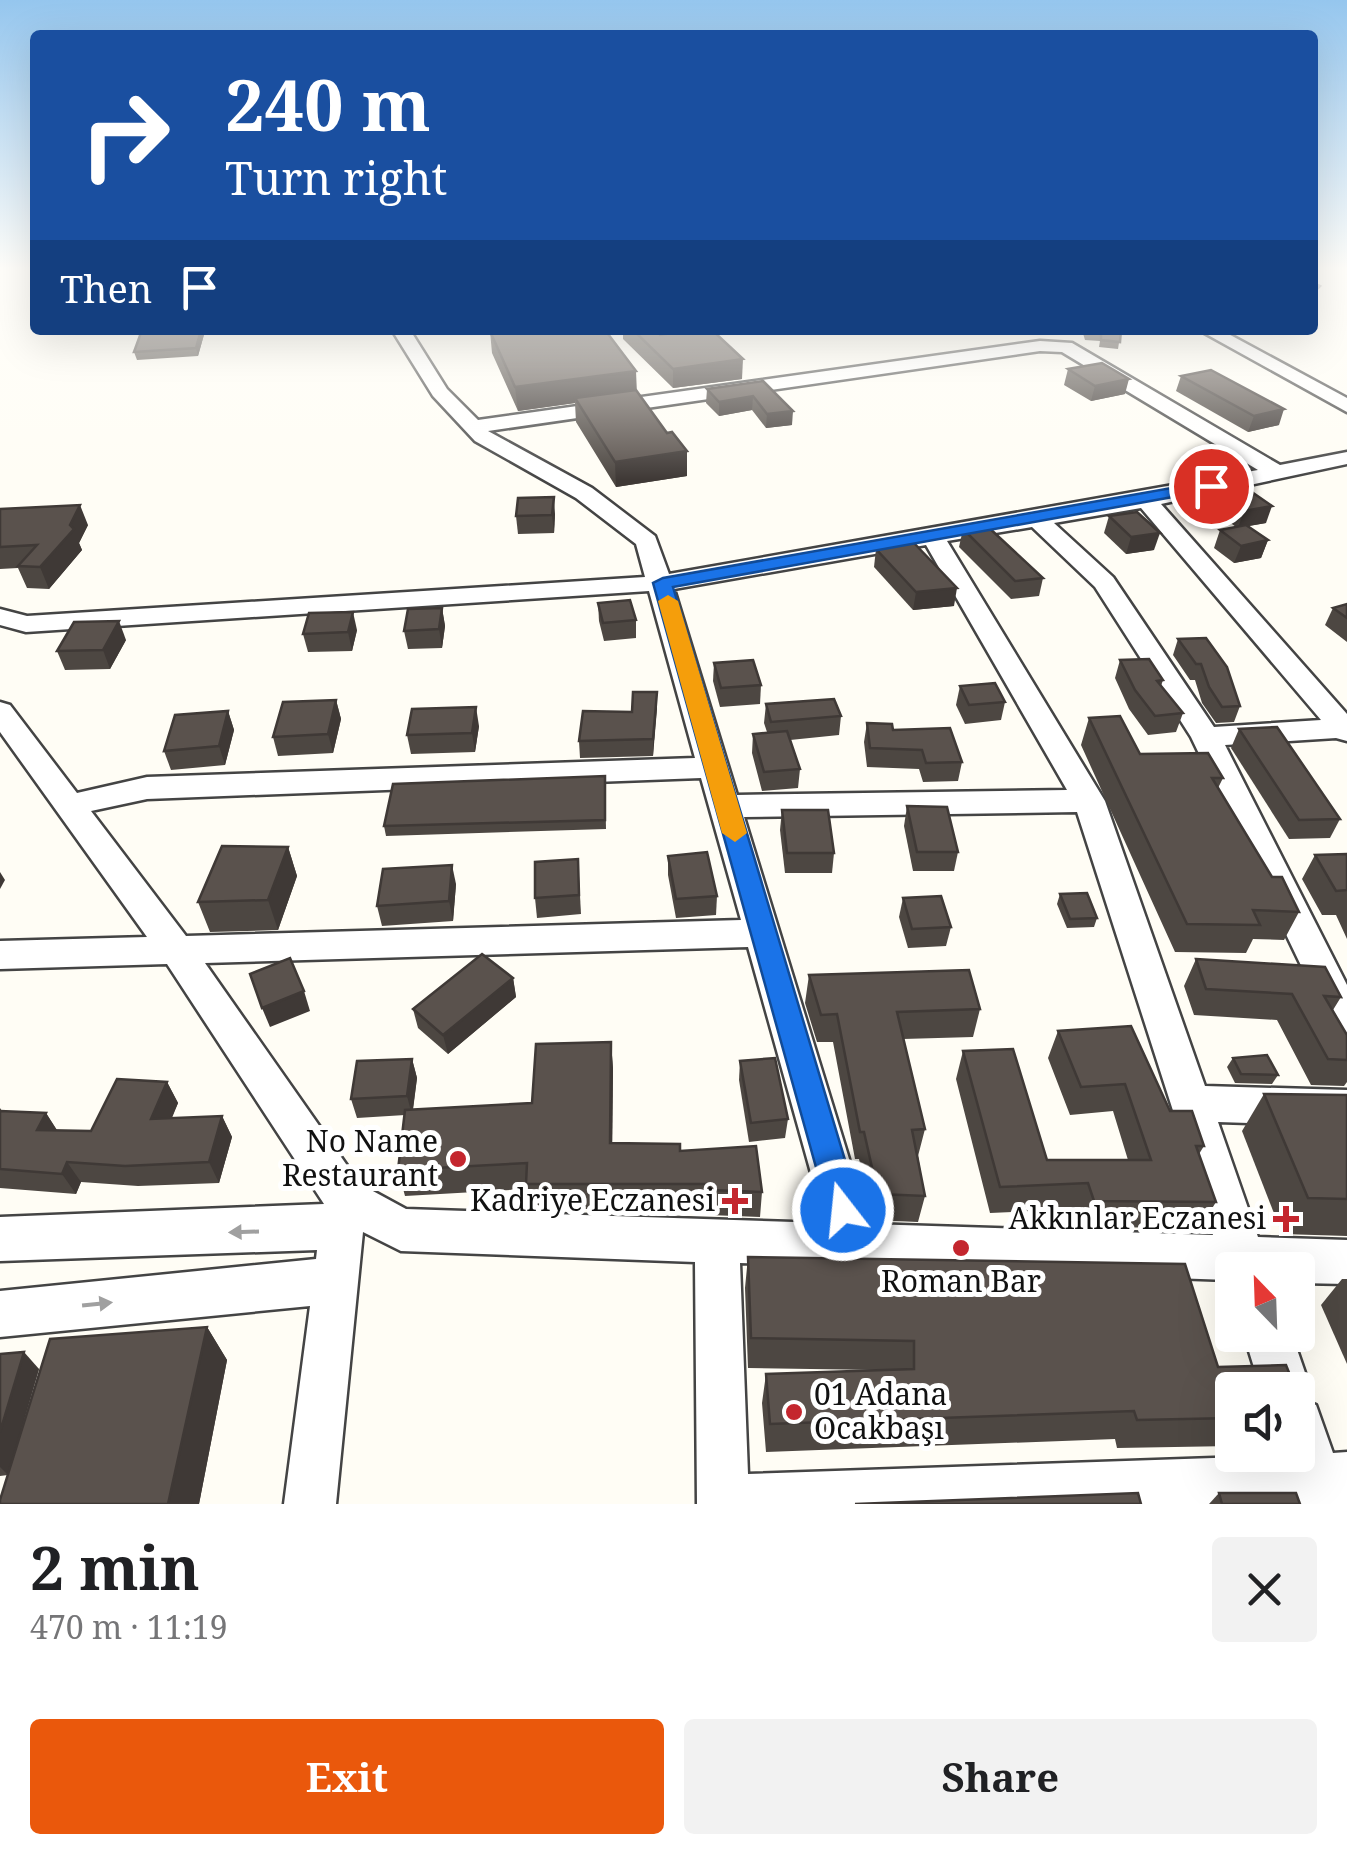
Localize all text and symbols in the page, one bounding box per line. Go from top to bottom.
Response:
text: 240 m [225,56,431,152]
icon: right [60,70,190,200]
text: Turn right [225,147,447,208]
icon: arrive [172,260,227,315]
text: Then [60,262,152,314]
pin [1169,444,1254,529]
icon: arrive [1184,459,1239,514]
place label: No Name Restaurant [282,1120,438,1195]
marker: No Name Restaurant [447,1148,469,1170]
position arrow [791,1158,895,1262]
place label: Kadriye Eczanesi [470,1179,715,1220]
marker: Kadriye Eczanesi [724,1190,746,1212]
place label: Akkınlar Eczanesi [1008,1197,1266,1238]
marker: Akkınlar Eczanesi [1275,1208,1297,1230]
one-way arrow [228,1224,260,1240]
marker: Roman Bar [950,1237,972,1259]
north arrow [1215,1252,1315,1352]
map controls [1215,1252,1315,1472]
place label: Roman Bar [881,1260,1041,1301]
one-way arrow [82,1296,113,1312]
button: sound [1215,1372,1315,1472]
place label: 01 Adana Ocakbaşı [814,1373,947,1448]
marker: 01 Adana Ocakbaşı [783,1401,805,1423]
text: 2 min [30,1526,200,1608]
button: close [1212,1537,1317,1642]
text: 470 m · 11:19 [30,1605,228,1648]
button: Exit [30,1719,664,1834]
button: Share [684,1719,1317,1834]

